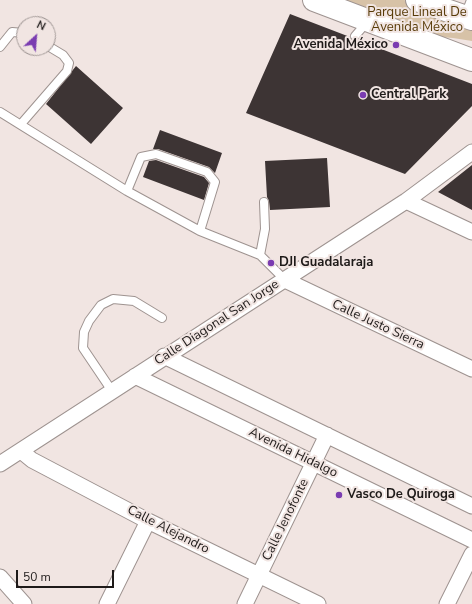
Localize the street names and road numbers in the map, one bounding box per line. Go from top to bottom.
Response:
street label: Calle Diagonal San Jorge [152,277,282,369]
street label: Calle Justo Sierra [329,297,427,353]
street label: Avenida Hidalgo [246,425,340,481]
street label: Calle Jenofonte [259,477,313,563]
street label: Calle Alejandro [124,503,212,557]

